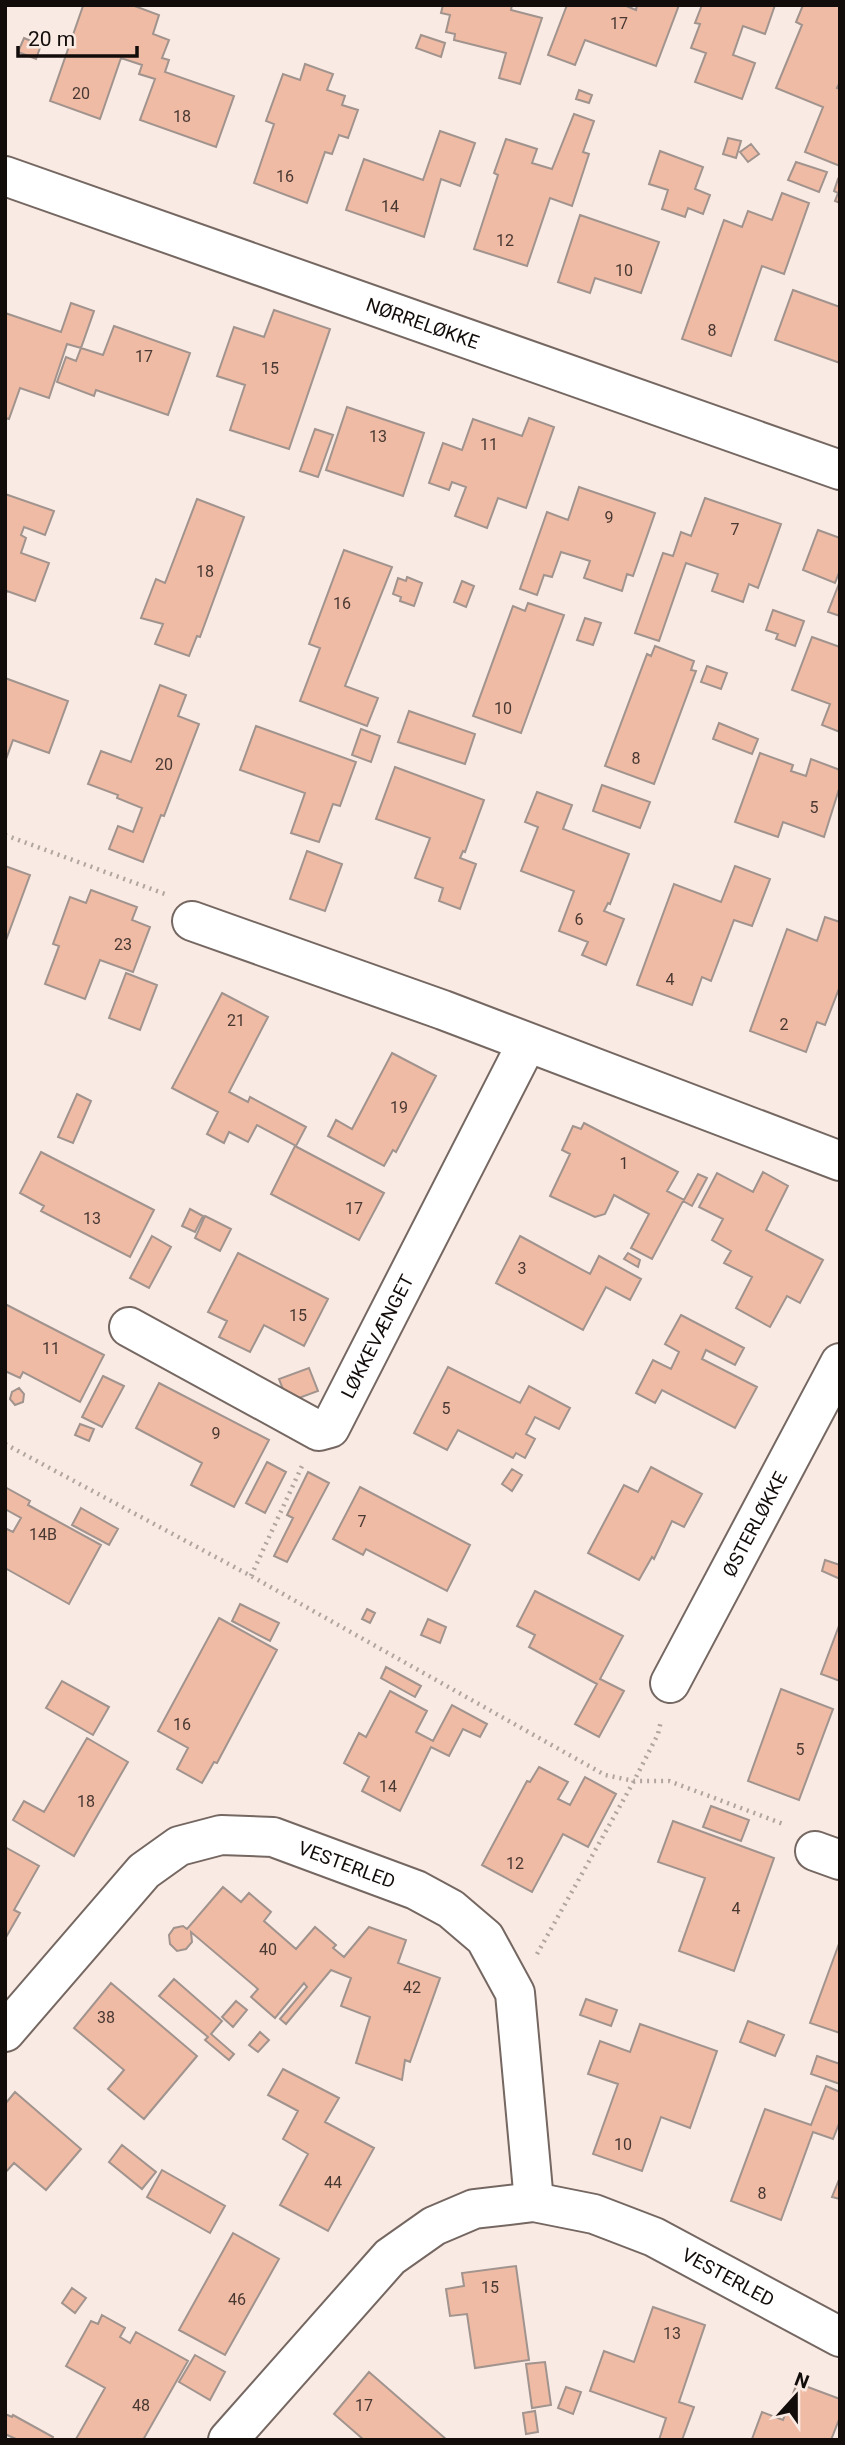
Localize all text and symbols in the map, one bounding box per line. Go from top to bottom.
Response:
scale bar [18,14,136,58]
house number: 17 [610,14,628,33]
text: 20 m [28,27,75,51]
house number: 20 [72,84,90,103]
house number: 18 [173,107,191,126]
house number: 16 [276,167,294,186]
house number: 14 [381,197,399,216]
house number: 12 [496,231,514,250]
house number: 10 [615,261,633,280]
street label: NØRRELØKKE [363,293,483,354]
house number: 8 [708,321,717,340]
house number: 17 [135,347,153,366]
house number: 15 [261,359,279,378]
house number: 13 [369,427,387,446]
house number: 11 [480,435,498,454]
house number: 9 [605,508,614,527]
house number: 7 [731,520,740,539]
house number: 18 [196,562,214,581]
house number: 16 [333,594,351,613]
house number: 10 [494,699,512,718]
house number: 8 [632,749,641,768]
house number: 20 [155,755,173,774]
house number: 5 [810,798,819,817]
house number: 6 [575,910,584,929]
house number: 23 [114,935,132,954]
house number: 4 [666,970,675,989]
house number: 21 [227,1011,245,1030]
house number: 2 [780,1015,789,1034]
house number: 19 [390,1098,408,1117]
house number: 1 [620,1154,629,1173]
house number: 17 [345,1199,363,1218]
house number: 13 [83,1209,101,1228]
house number: 3 [518,1259,527,1278]
street label: LØKKEVÆNGET [336,1270,418,1402]
house number: 15 [289,1306,307,1325]
house number: 11 [42,1339,60,1358]
house number: 5 [442,1399,451,1418]
house number: 9 [212,1424,221,1443]
street label: ØSTERLØKKE [717,1467,792,1580]
house number: 7 [358,1512,367,1531]
house number: 14B [29,1525,57,1544]
house number: 16 [173,1715,191,1734]
house number: 5 [796,1740,805,1759]
house number: 14 [379,1777,397,1796]
house number: 18 [77,1792,95,1811]
street label: VESTERLED [295,1836,399,1893]
house number: 12 [506,1854,524,1873]
house number: 4 [732,1899,741,1918]
house number: 40 [259,1940,277,1959]
house number: 42 [403,1978,421,1997]
house number: 38 [97,2008,115,2027]
house number: 10 [614,2135,632,2154]
house number: 44 [324,2173,342,2192]
house number: 8 [758,2184,767,2203]
street label: VESTERLED [678,2243,779,2311]
house number: 15 [481,2278,499,2297]
house number: 46 [228,2290,246,2309]
house number: 13 [663,2324,681,2343]
north arrow [761,2361,831,2431]
text: N [792,2367,812,2394]
house number: 48 [132,2396,150,2415]
house number: 17 [355,2396,373,2415]

